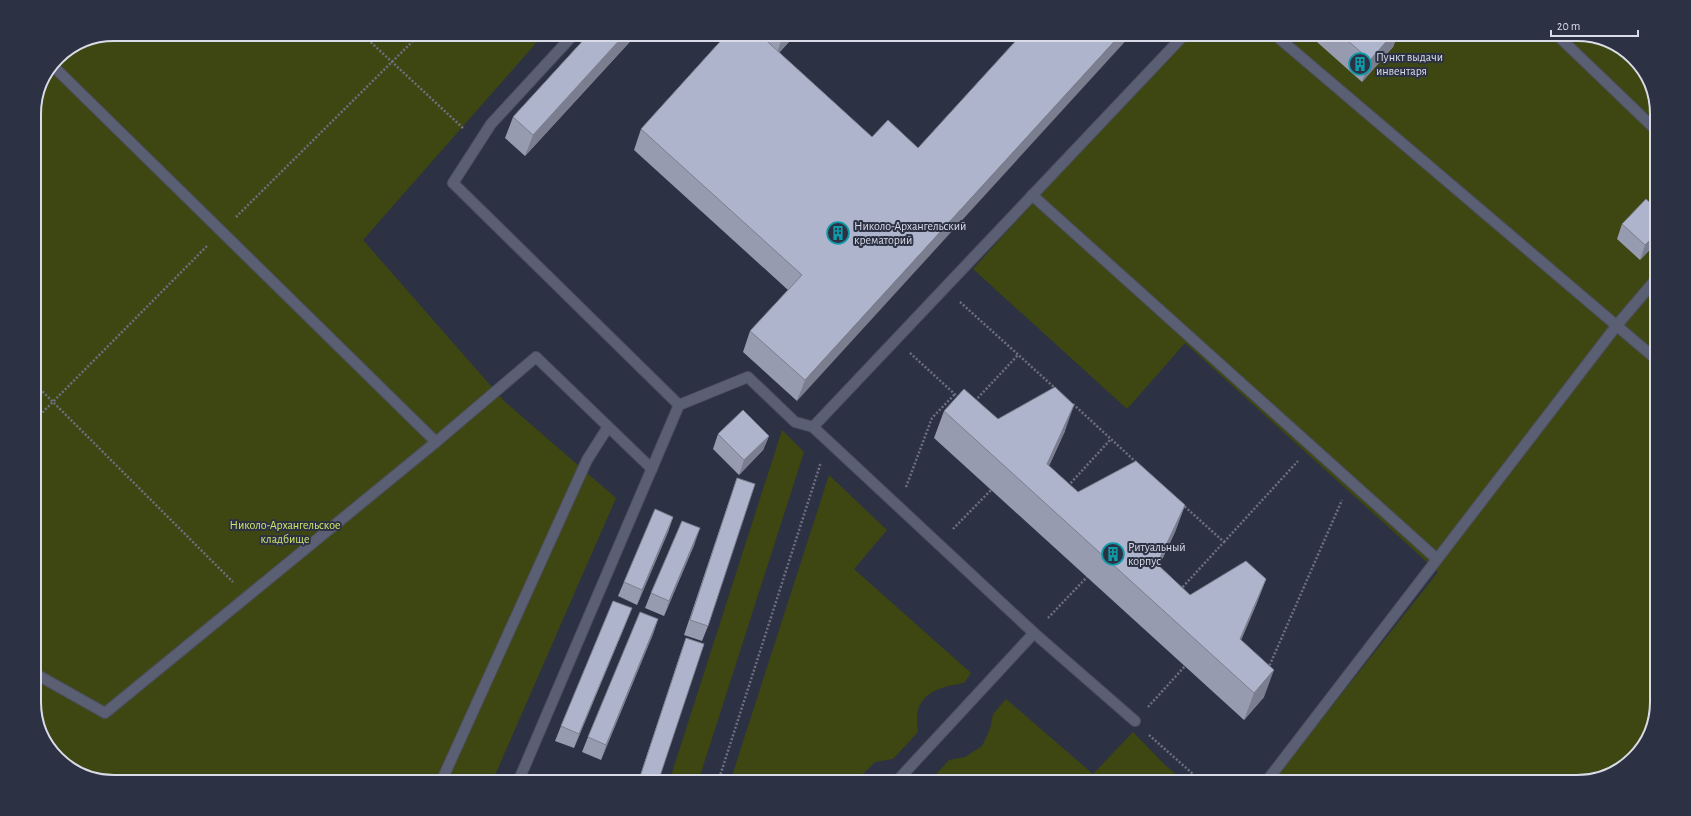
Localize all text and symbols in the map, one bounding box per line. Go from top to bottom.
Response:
scale bar [1551,12,1638,38]
text: 20 m [1557,20,1580,32]
building icon: Пункт выдачи инвентаря [1347,51,1373,77]
place label: Пункт выдачи инвентаря [1376,51,1443,77]
building icon: Николо-Архангельский крематорий [825,220,851,246]
place label: Николо-Архангельский крематорий [854,220,966,246]
park label: Николо-Архангельское кладбище [230,519,340,545]
building icon: Ритуальный корпус [1100,541,1126,567]
place label: Ритуальный корпус [1128,541,1186,568]

